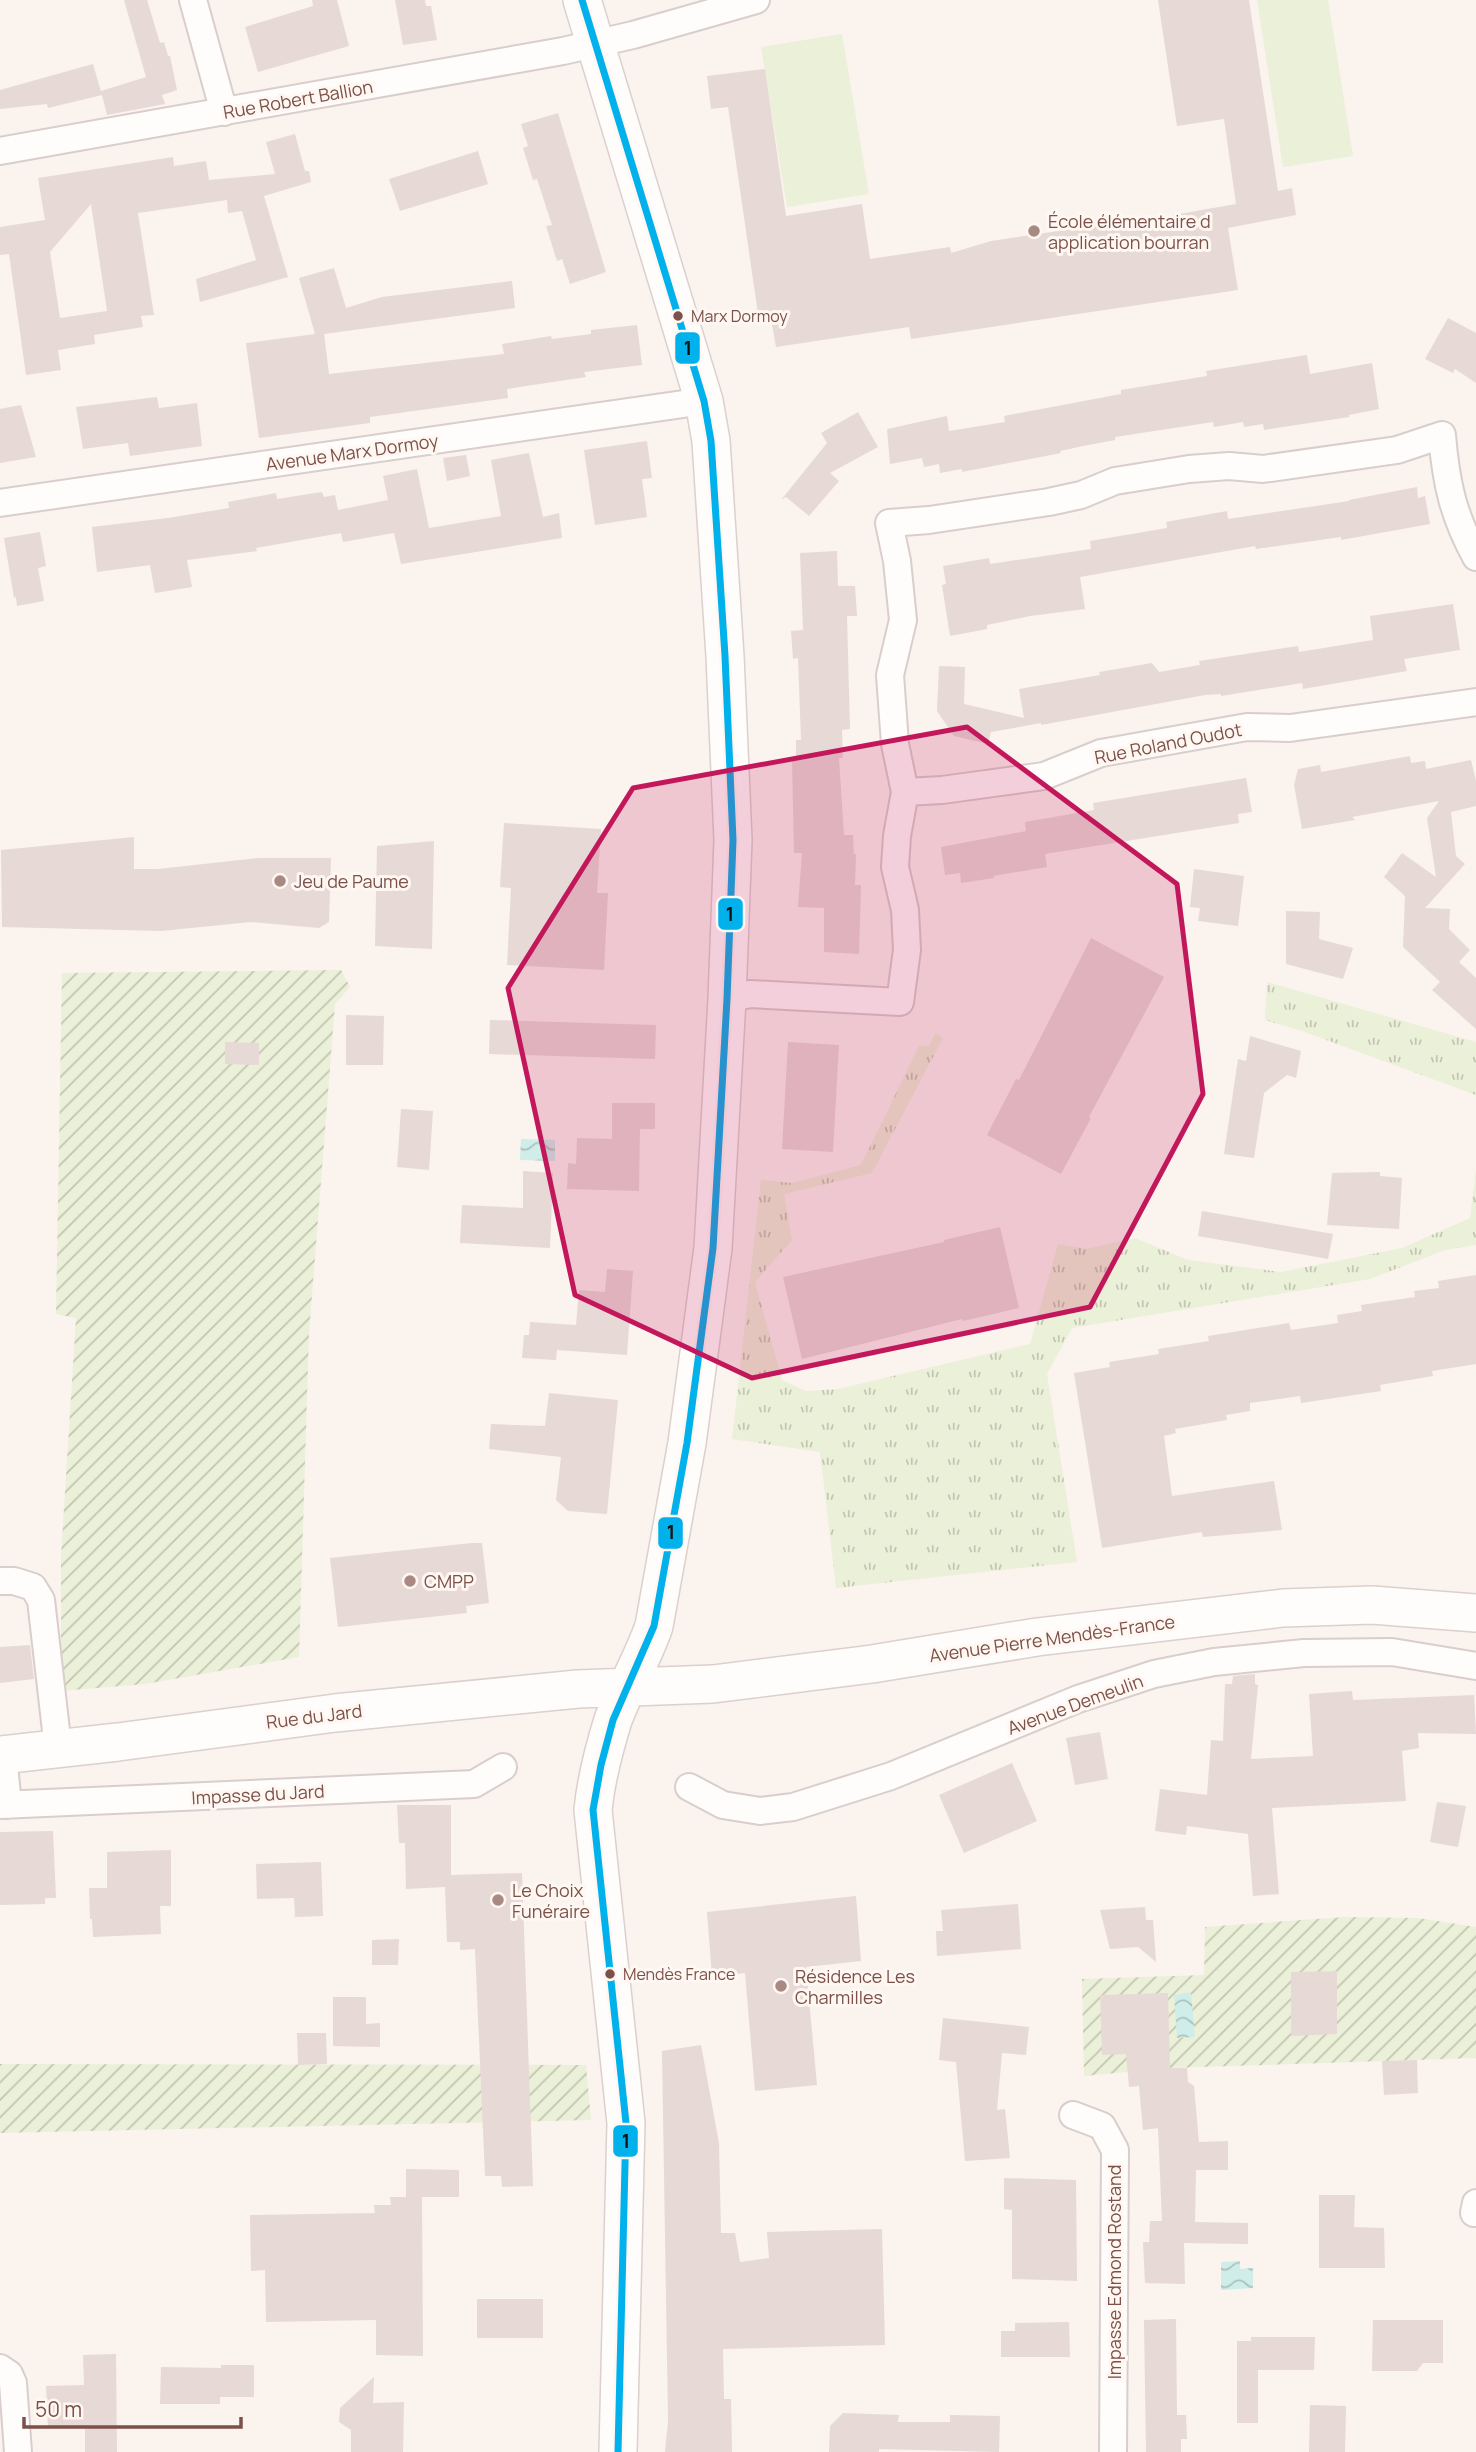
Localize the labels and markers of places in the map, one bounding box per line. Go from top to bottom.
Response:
place label: École élémentaire d application bourran [1048,209,1211,254]
marker: École élémentaire d application bourran [1026,223,1042,239]
place label: Marx Dormoy [691,305,788,327]
marker: Marx Dormoy [671,309,685,323]
place label: Jeu de Paume [294,869,409,893]
marker: Jeu de Paume [272,873,288,889]
place label: CMPP [424,1569,474,1593]
marker: CMPP [402,1573,418,1589]
place label: Le Choix Funéraire [512,1878,590,1923]
marker: Le Choix Funéraire [490,1892,506,1908]
place label: Mendès France [623,1963,735,1985]
place label: Résidence Les Charmilles [795,1964,915,2009]
marker: Mendès France [603,1967,617,1981]
marker: Résidence Les Charmilles [773,1978,789,1994]

